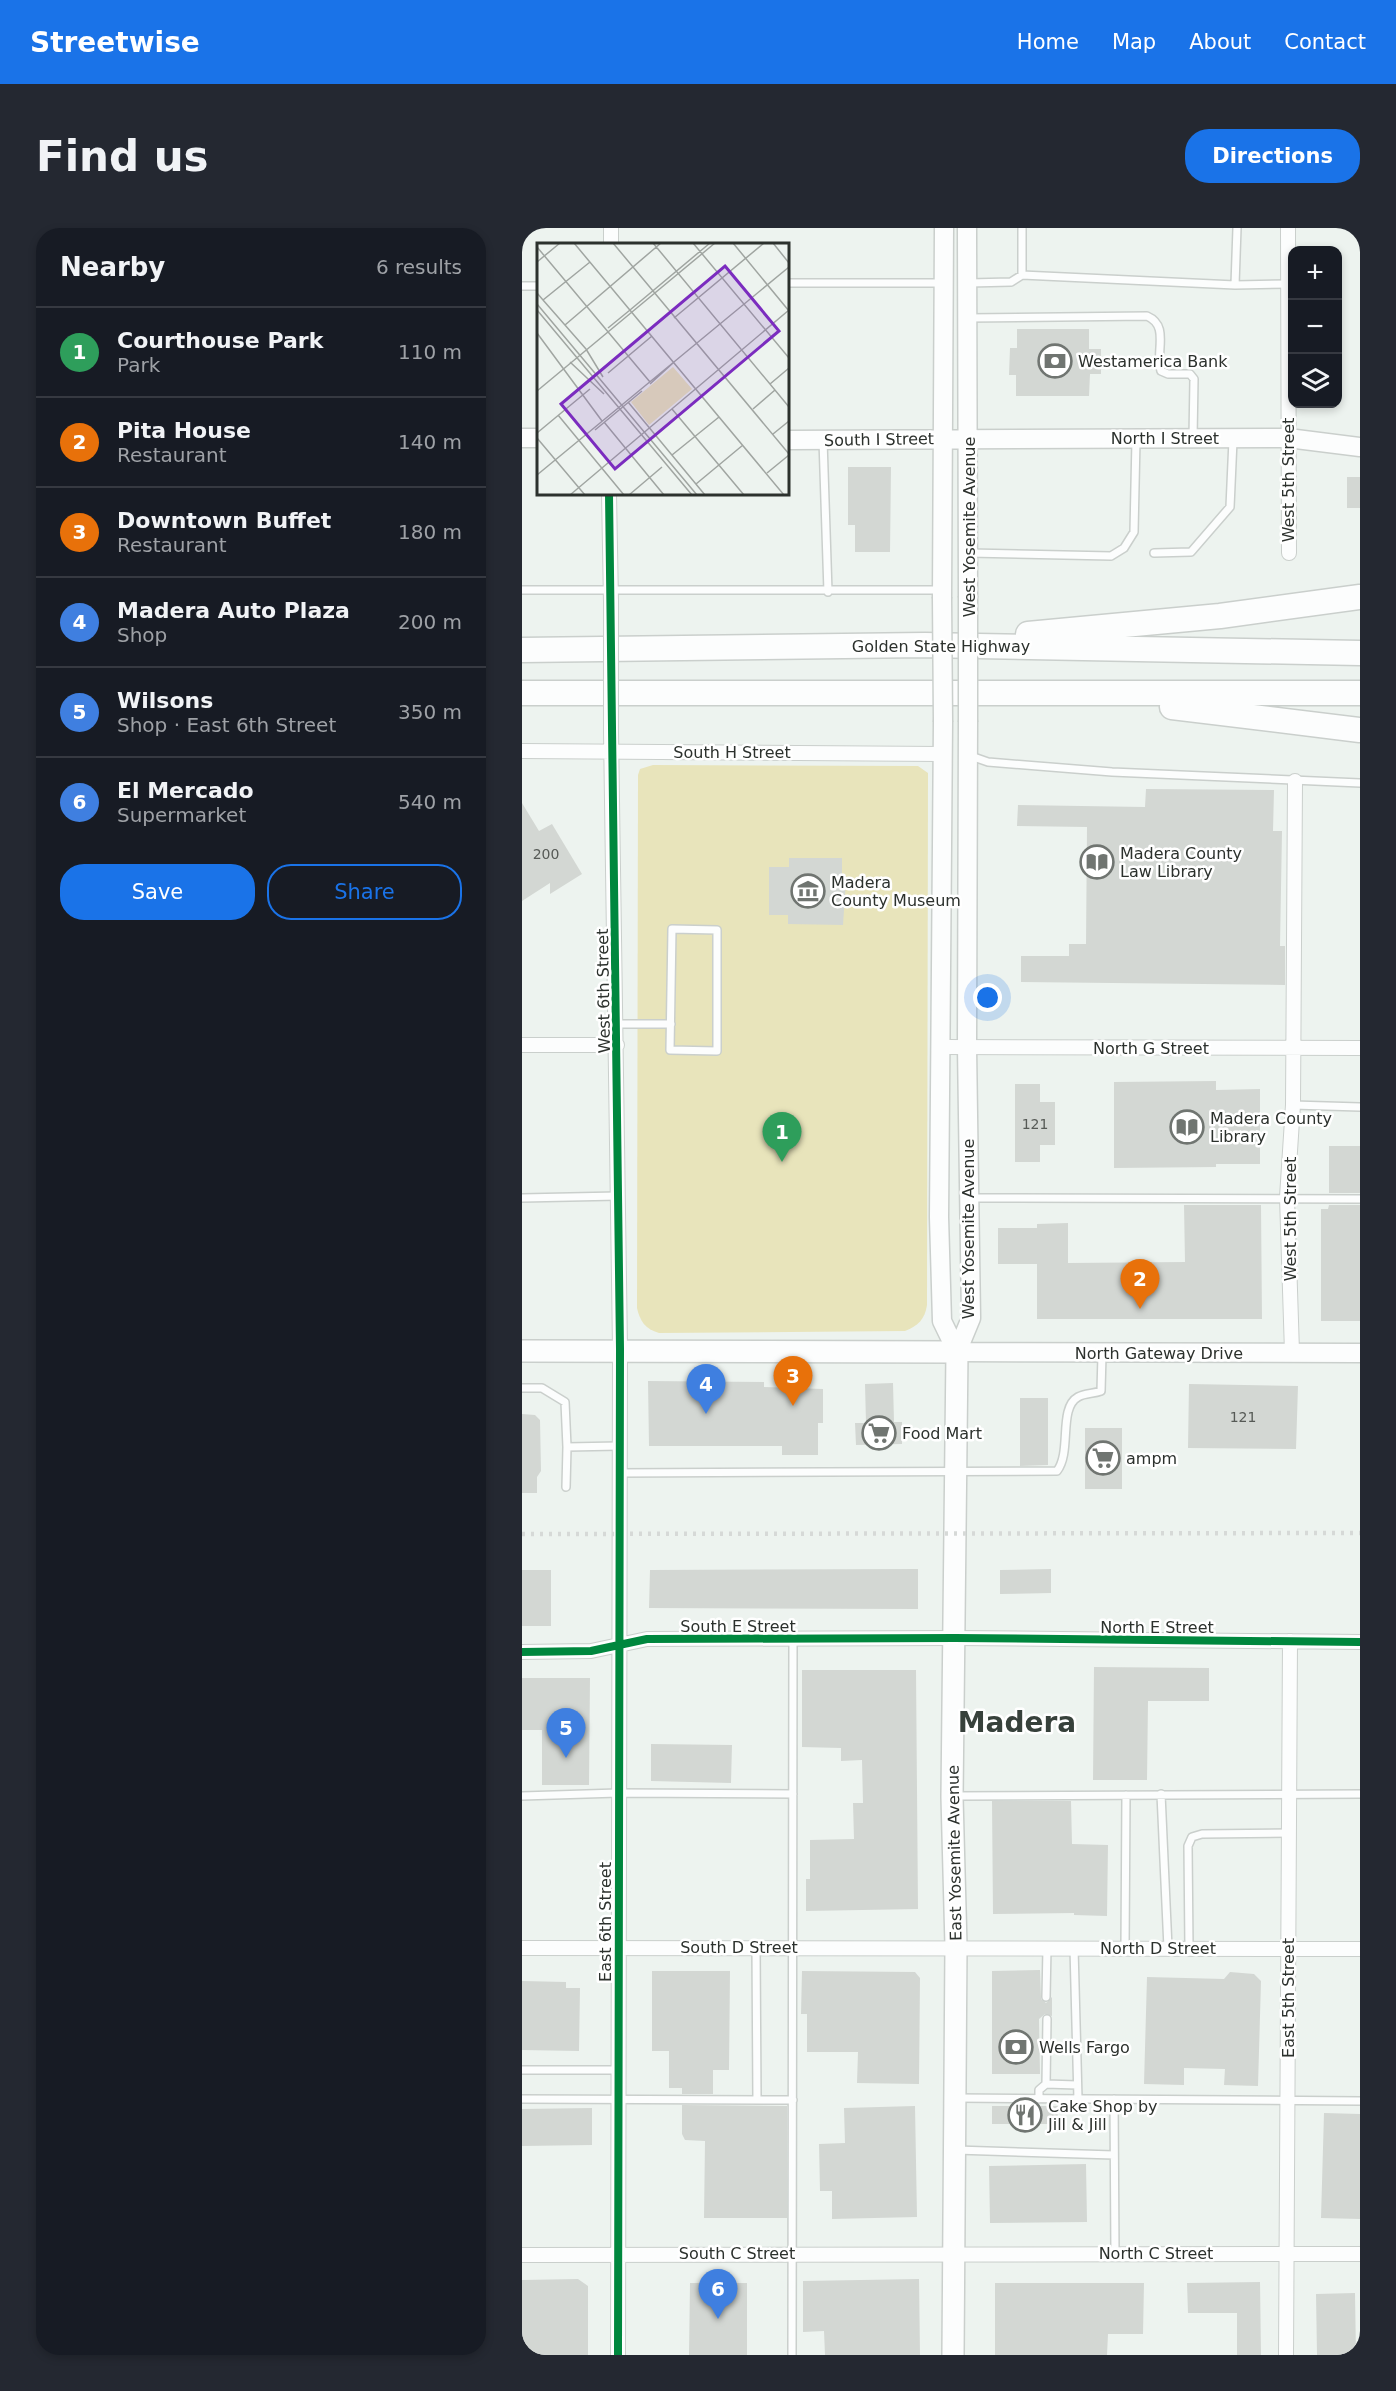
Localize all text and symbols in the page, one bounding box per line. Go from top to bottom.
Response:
text: Streetwise [30,26,200,59]
text: Home [1017,30,1079,54]
text: Map [1112,30,1156,54]
text: About [1189,30,1251,54]
text: Contact [1284,30,1366,54]
button: Directions [1185,129,1360,183]
text: Find us [36,132,209,181]
inset map [537,243,789,495]
map controls [1288,246,1342,408]
button: + [1288,246,1342,300]
text: Nearby [60,252,165,282]
text: 6 results [376,255,462,279]
button: − [1288,300,1342,354]
text: Courthouse Park [117,328,323,353]
text: 1 [73,340,86,364]
text: 110 m [398,340,462,364]
bank icon: Westamerica Bank [1037,343,1073,379]
place label: Westamerica Bank [1078,352,1228,371]
text: Park [117,353,160,377]
button: layers [1288,354,1342,408]
text: Pita House [117,418,251,443]
street label: West 5th Street [1279,418,1298,542]
street label: South I Street [824,429,934,450]
street label: North I Street [1111,429,1219,448]
text: 2 [73,430,86,454]
text: 140 m [398,430,462,454]
street label: West Yosemite Avenue [960,437,979,617]
text: Restaurant [117,443,227,467]
text: Downtown Buffet [117,508,331,533]
text: 3 [73,520,86,544]
text: 180 m [398,520,462,544]
text: Restaurant [117,533,227,557]
text: Madera Auto Plaza [117,598,350,623]
text: 4 [73,610,86,634]
text: 200 m [398,610,462,634]
text: Shop [117,623,167,647]
street label: Golden State Highway [852,637,1030,656]
text: Wilsons [117,688,213,713]
text: 5 [73,700,86,724]
text: 350 m [398,700,462,724]
text: Shop · East 6th Street [117,713,336,737]
street label: South H Street [673,743,791,762]
text: El Mercado [117,778,254,803]
text: 6 [73,790,86,814]
text: 540 m [398,790,462,814]
text: Supermarket [117,803,246,827]
library icon: Madera County Law Library [1079,844,1115,880]
place label: Madera County Law Library [1120,844,1242,881]
house number: 200 [533,846,559,862]
button: Save [60,864,255,920]
button: Share [267,864,462,920]
museum icon: Madera County Museum [790,873,826,909]
place label: Madera County Museum [831,873,961,910]
street label: West 6th Street [593,928,614,1054]
your location [973,983,1002,1012]
street label: North G Street [1093,1039,1209,1058]
library icon: Madera County Library [1169,1109,1205,1145]
place label: Madera County Library [1210,1109,1332,1146]
pin: 1 [762,1112,802,1162]
house number: 121 [1022,1116,1048,1132]
street label: West Yosemite Avenue [959,1139,978,1319]
street label: West 5th Street [1281,1157,1300,1281]
pin: 2 [1120,1260,1160,1309]
street label: North Gateway Drive [1075,1344,1243,1363]
pin: 3 [774,1356,812,1406]
pin: 4 [686,1364,726,1414]
house number: 121 [1230,1409,1256,1425]
supermarket icon: Food Mart [861,1415,897,1451]
place label: Food Mart [902,1424,982,1443]
supermarket icon: ampm [1085,1440,1121,1476]
place label: ampm [1126,1449,1177,1468]
street label: South E Street [680,1617,796,1636]
street label: North E Street [1100,1618,1214,1637]
district label: Madera [958,1706,1076,1739]
pin: 5 [546,1708,585,1758]
street label: East Yosemite Avenue [943,1765,966,1941]
street label: East 6th Street [596,1862,615,1982]
street label: South D Street [680,1938,798,1957]
street label: East 5th Street [1279,1938,1298,2058]
street label: North D Street [1100,1939,1216,1958]
bank icon: Wells Fargo [998,2029,1034,2065]
place label: Wells Fargo [1039,2038,1130,2057]
restaurant icon: Cake Shop by Jill & Jill [1007,2097,1043,2133]
place label: Cake Shop by Jill & Jill [1047,2097,1158,2134]
street label: South C Street [679,2244,795,2263]
street label: North C Street [1099,2244,1213,2263]
pin: 6 [698,2270,738,2319]

